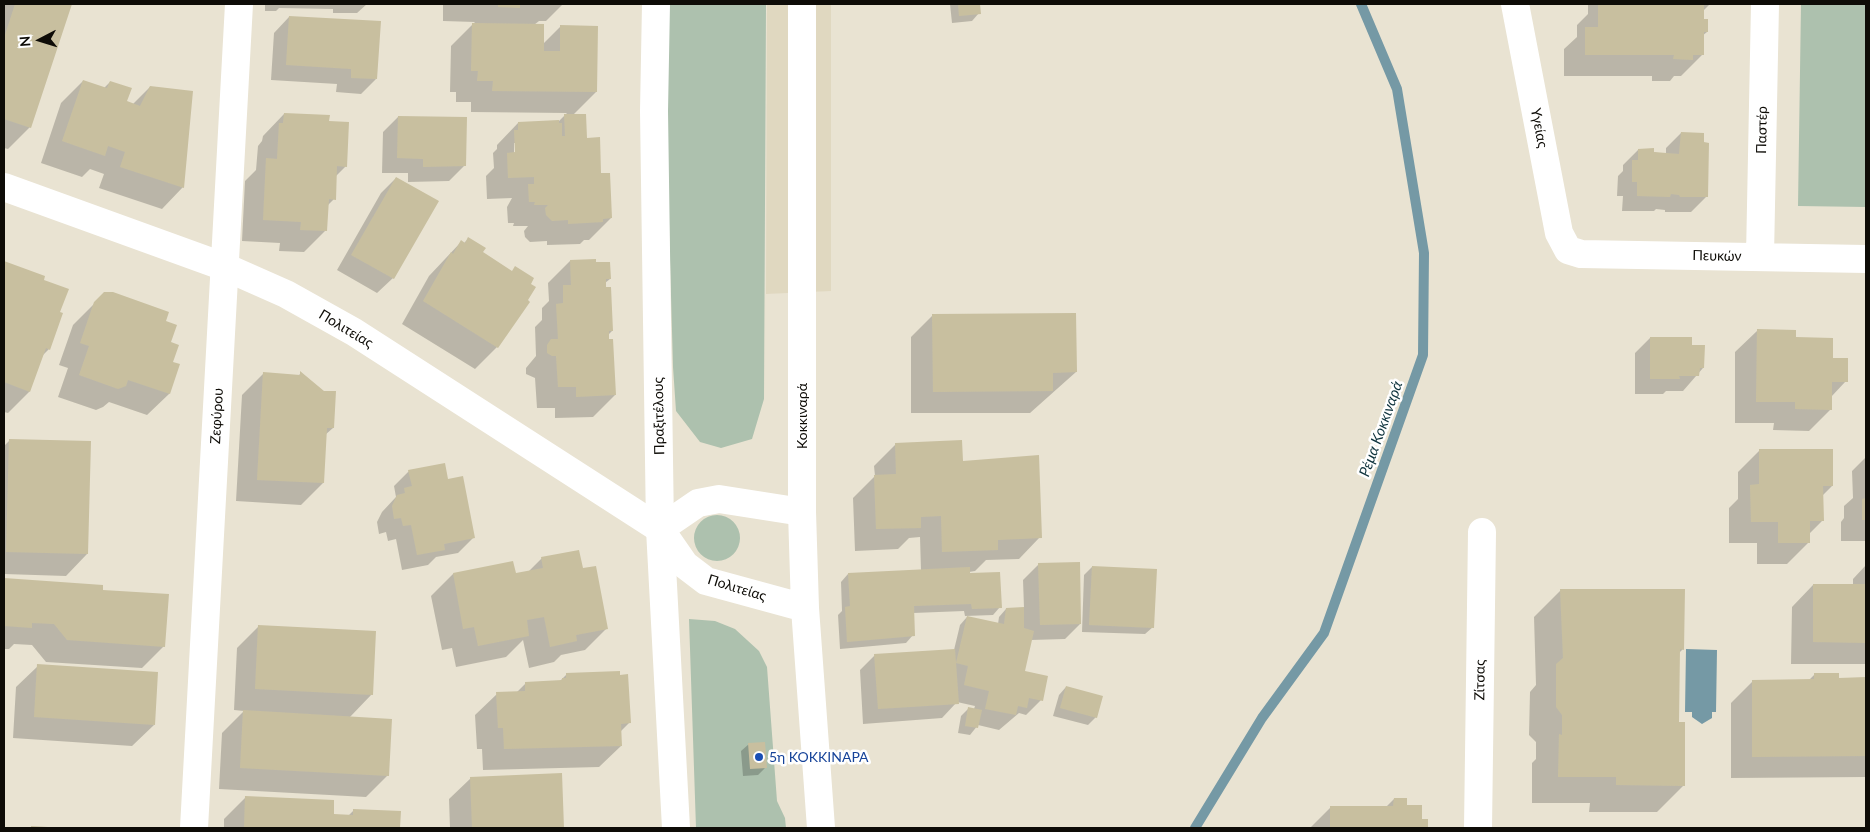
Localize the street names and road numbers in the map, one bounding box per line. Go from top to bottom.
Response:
street label: Παστέρ [1753,106,1771,154]
street label: Υγείας [1527,107,1551,149]
street label: Πευκών [1692,247,1742,265]
street label: Πολιτείας [316,306,376,352]
street label: Πραξιτέλους [650,377,668,455]
street label: Κοκκιναρά [794,383,810,449]
street label: Ζεφύρου [207,388,227,444]
street label: Πολιτείας [706,571,768,605]
street label: Ζίτσας [1471,659,1489,701]

